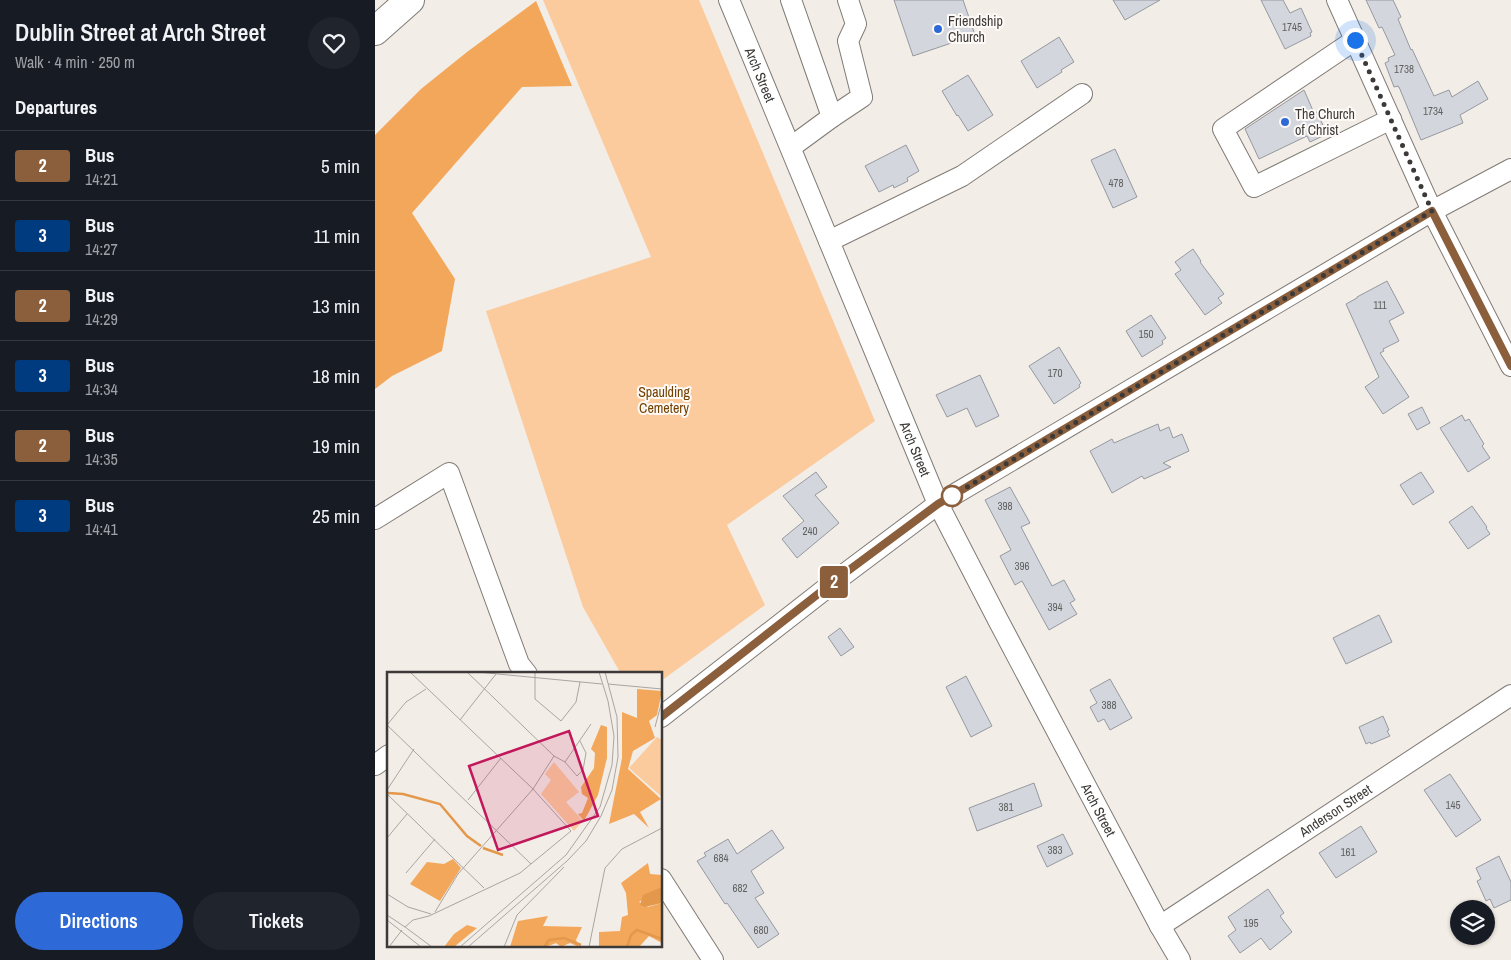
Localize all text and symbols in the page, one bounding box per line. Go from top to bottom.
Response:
place label: Friendship Church [948,12,1003,46]
text: Dublin Street at Arch Street [15,16,266,48]
button: heart [308,17,360,69]
house number: 1745 [1282,20,1302,34]
marker: Friendship Church [932,23,944,35]
your location [1343,28,1368,53]
street label: Arch Street [740,44,779,105]
text: Walk · 4 min · 250 m [15,51,135,73]
house number: 1738 [1394,62,1414,76]
text: Departures [15,94,97,120]
house number: 1734 [1423,104,1443,118]
place label: The Church of Christ [1295,105,1355,139]
marker: The Church of Christ [1279,116,1291,128]
text: Bus [85,142,114,168]
text: 2 [38,153,47,178]
text: 5 min [321,153,360,179]
text: 14:21 [85,168,118,190]
house number: 478 [1108,176,1124,190]
text: Bus [85,212,114,238]
text: 3 [38,223,47,248]
text: 11 min [314,223,360,249]
text: 14:27 [85,238,118,260]
text: Bus [85,282,114,308]
text: 2 [38,293,47,318]
text: 13 min [312,293,360,319]
house number: 111 [1373,298,1387,312]
text: 14:29 [85,308,118,330]
house number: 150 [1138,327,1154,341]
text: Bus [85,352,114,378]
text: 3 [38,363,47,388]
text: 18 min [312,363,360,389]
house number: 170 [1047,366,1063,380]
text: 14:34 [85,378,118,400]
park label: Spaulding Cemetery [638,383,690,417]
street label: Arch Street [895,418,934,479]
text: Bus [85,422,114,448]
text: 2 [38,433,47,458]
text: 19 min [312,433,360,459]
text: 14:35 [85,448,118,470]
unlabelled marker [941,485,963,507]
text: Bus [85,492,114,518]
house number: 398 [997,499,1013,513]
text: 3 [38,503,47,528]
text: 25 min [312,503,360,529]
text: 14:41 [85,518,118,540]
house number: 240 [802,524,818,538]
house number: 396 [1014,559,1030,573]
line badge: 2 [818,566,850,598]
text: 2 [830,569,838,594]
house number: 394 [1047,600,1063,614]
inset map [387,672,663,948]
house number: 388 [1101,698,1117,712]
street label: Arch Street [1077,779,1120,839]
street label: Anderson Street [1295,780,1375,841]
house number: 145 [1445,798,1461,812]
house number: 381 [998,800,1014,814]
house number: 383 [1047,843,1063,857]
house number: 161 [1340,845,1356,859]
house number: 684 [713,851,729,865]
house number: 682 [732,881,748,895]
button: Directions [15,892,183,950]
button: Tickets [193,892,360,950]
map controls [1450,900,1495,945]
button: layers [1450,900,1495,945]
house number: 195 [1243,916,1259,930]
house number: 680 [753,923,769,937]

